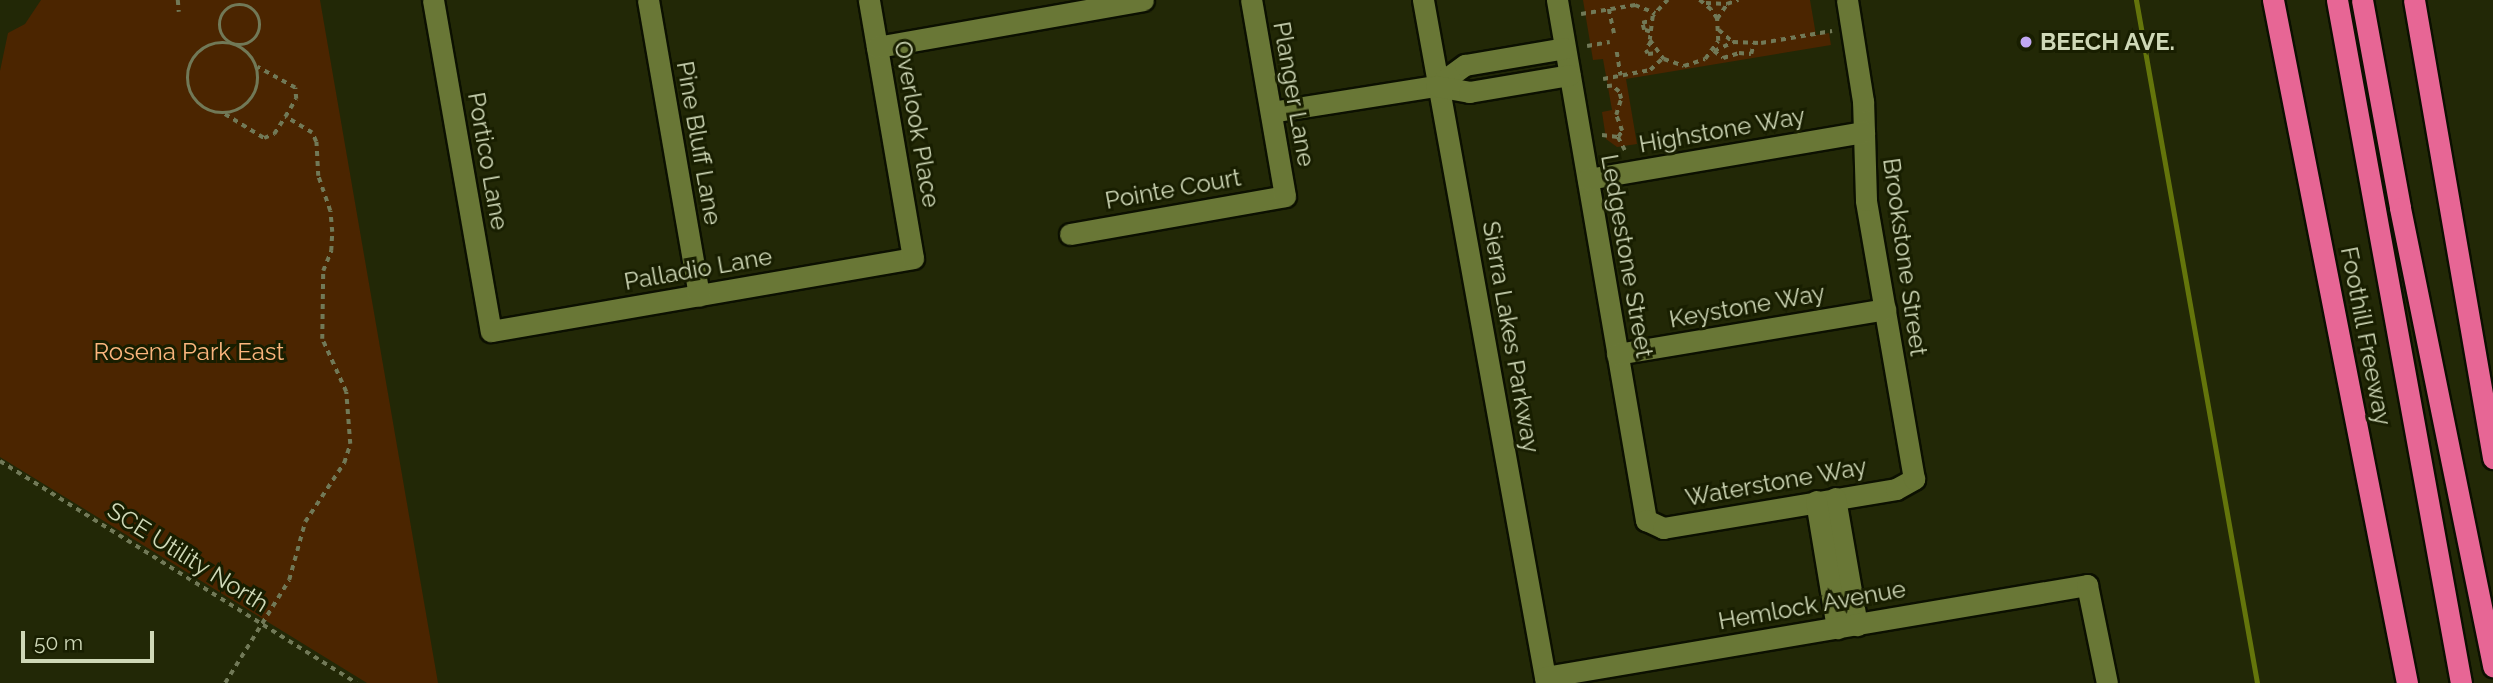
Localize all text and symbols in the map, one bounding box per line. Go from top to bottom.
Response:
street label: Planger Lane [1267,19,1321,169]
place label: BEECH AVE. [2040,28,2176,56]
marker: BEECH AVE. [2018,34,2034,50]
street label: Overlook Place [888,39,946,209]
street label: Pine Bluff Lane [670,59,728,227]
street label: Portico Lane [462,90,514,232]
street label: Highstone Way [1636,101,1808,159]
street label: Ledgestone Street [1595,152,1659,360]
street label: Brookstone Street [1877,156,1933,358]
street label: Pointe Court [1103,163,1243,215]
street label: Sierra Lakes Parkway [1476,219,1546,455]
street label: Palladio Lane [622,242,774,296]
street label: Foothill Freeway [2334,244,2398,428]
street label: Keystone Way [1666,278,1828,334]
park label: Rosena Park East [94,338,284,366]
street label: Waterstone Way [1683,452,1869,512]
street label: SCE Utility North [102,496,274,618]
street label: Hemlock Avenue [1716,574,1908,636]
scale bar [24,616,158,660]
text: 50 m [34,630,83,655]

